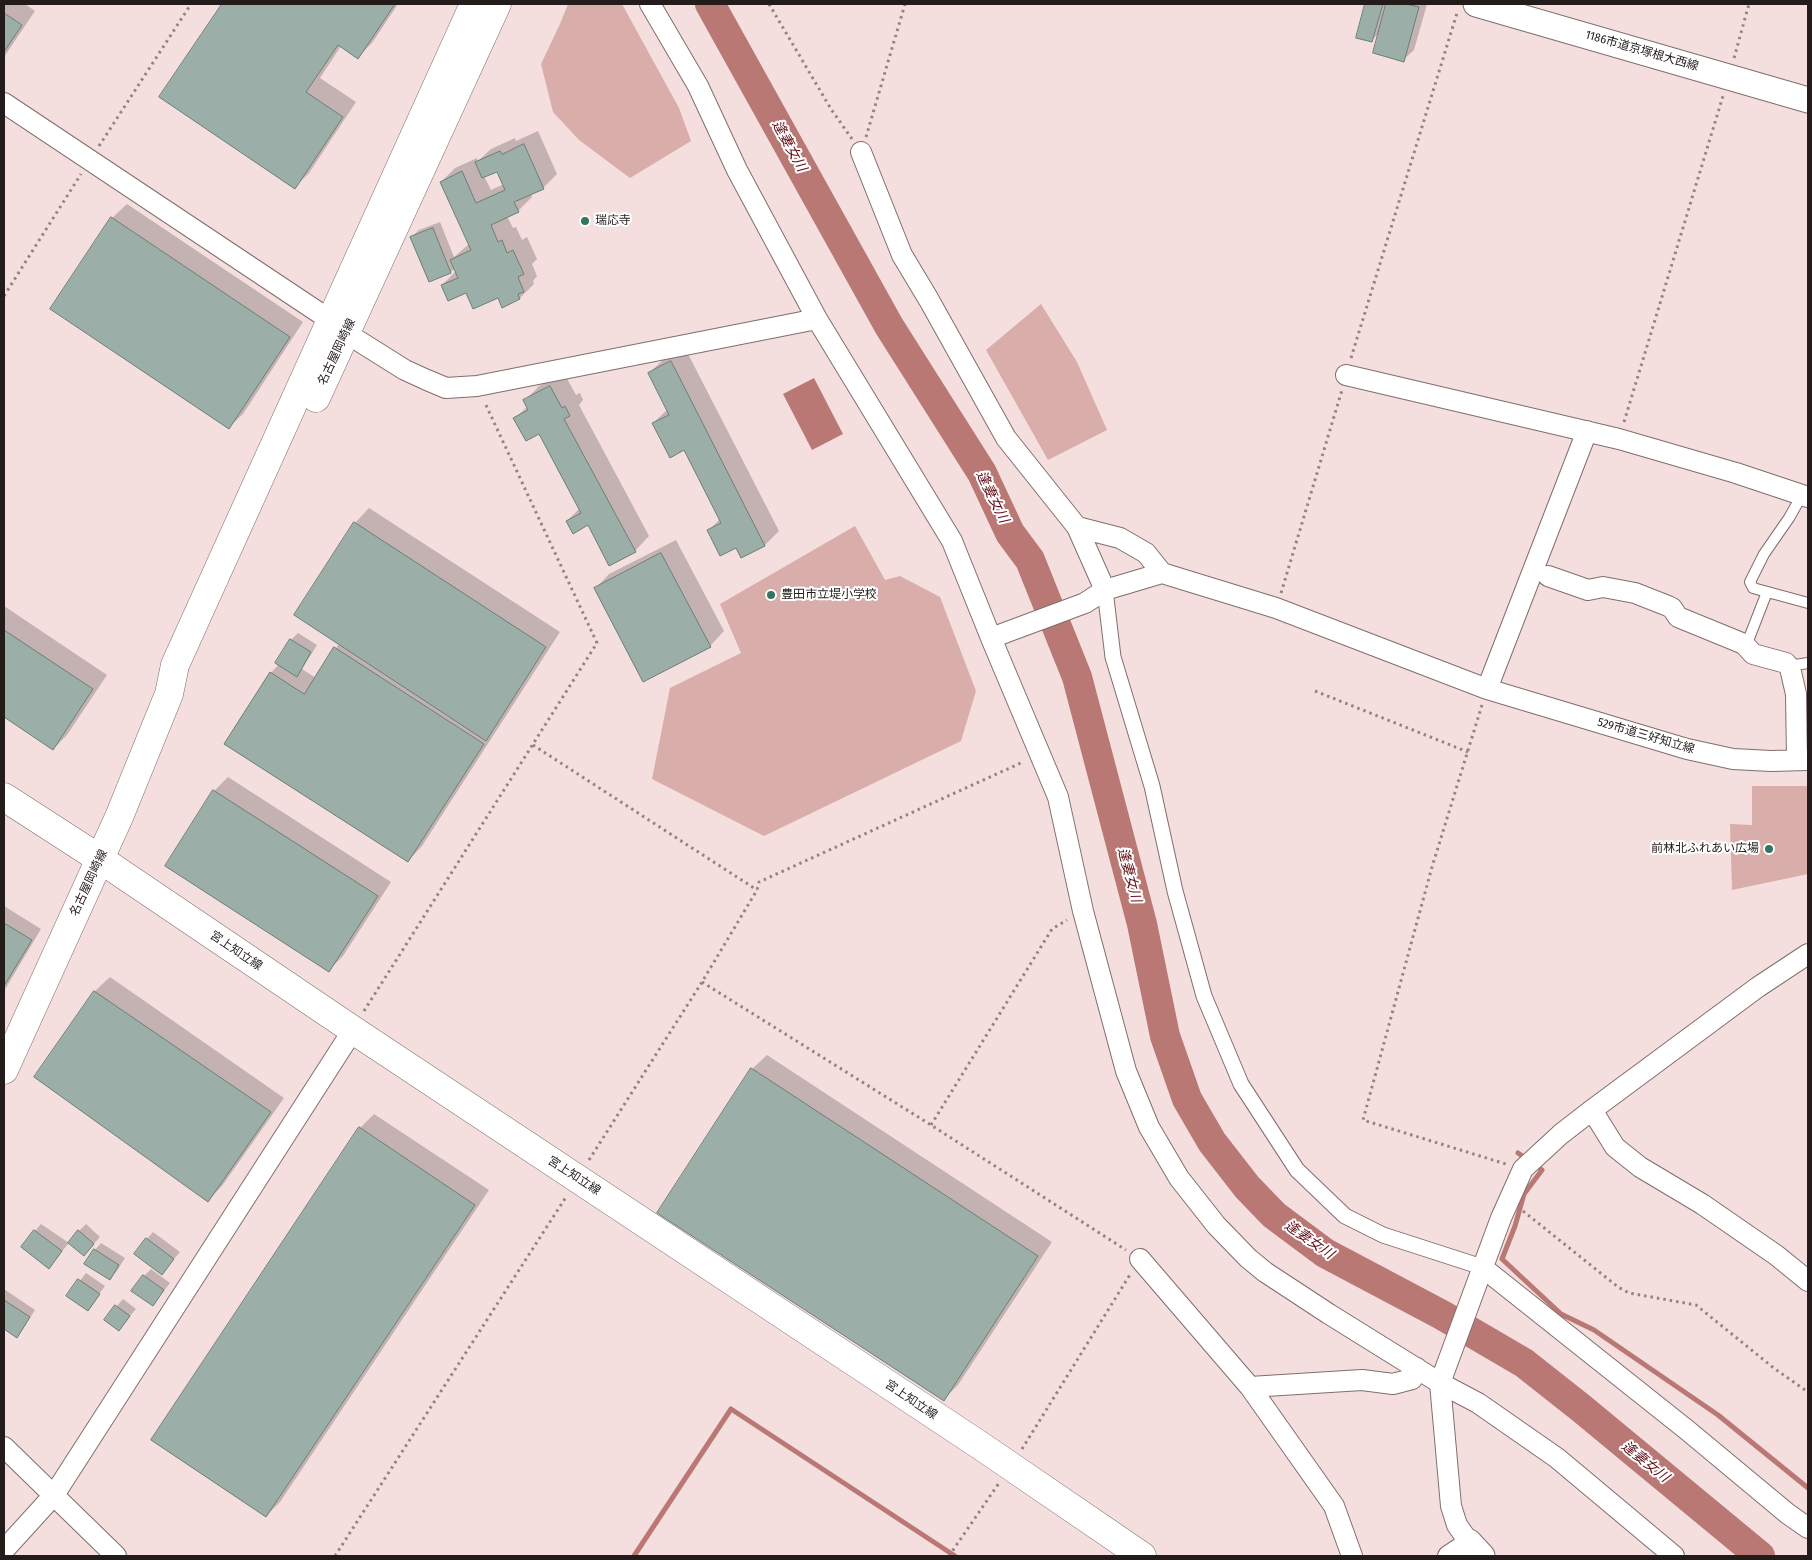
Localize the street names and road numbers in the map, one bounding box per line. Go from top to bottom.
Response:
street label: 1186市道京塚根大西線 [1584,28,1700,74]
street label: 名古屋岡崎線 [315,316,359,388]
street label: 529市道三好知立線 [1596,715,1696,757]
street label: 名古屋岡崎線 [67,847,111,919]
street label: 宮上知立線 [207,928,265,974]
street label: 宮上知立線 [545,1154,603,1198]
street label: 宮上知立線 [882,1377,940,1423]

